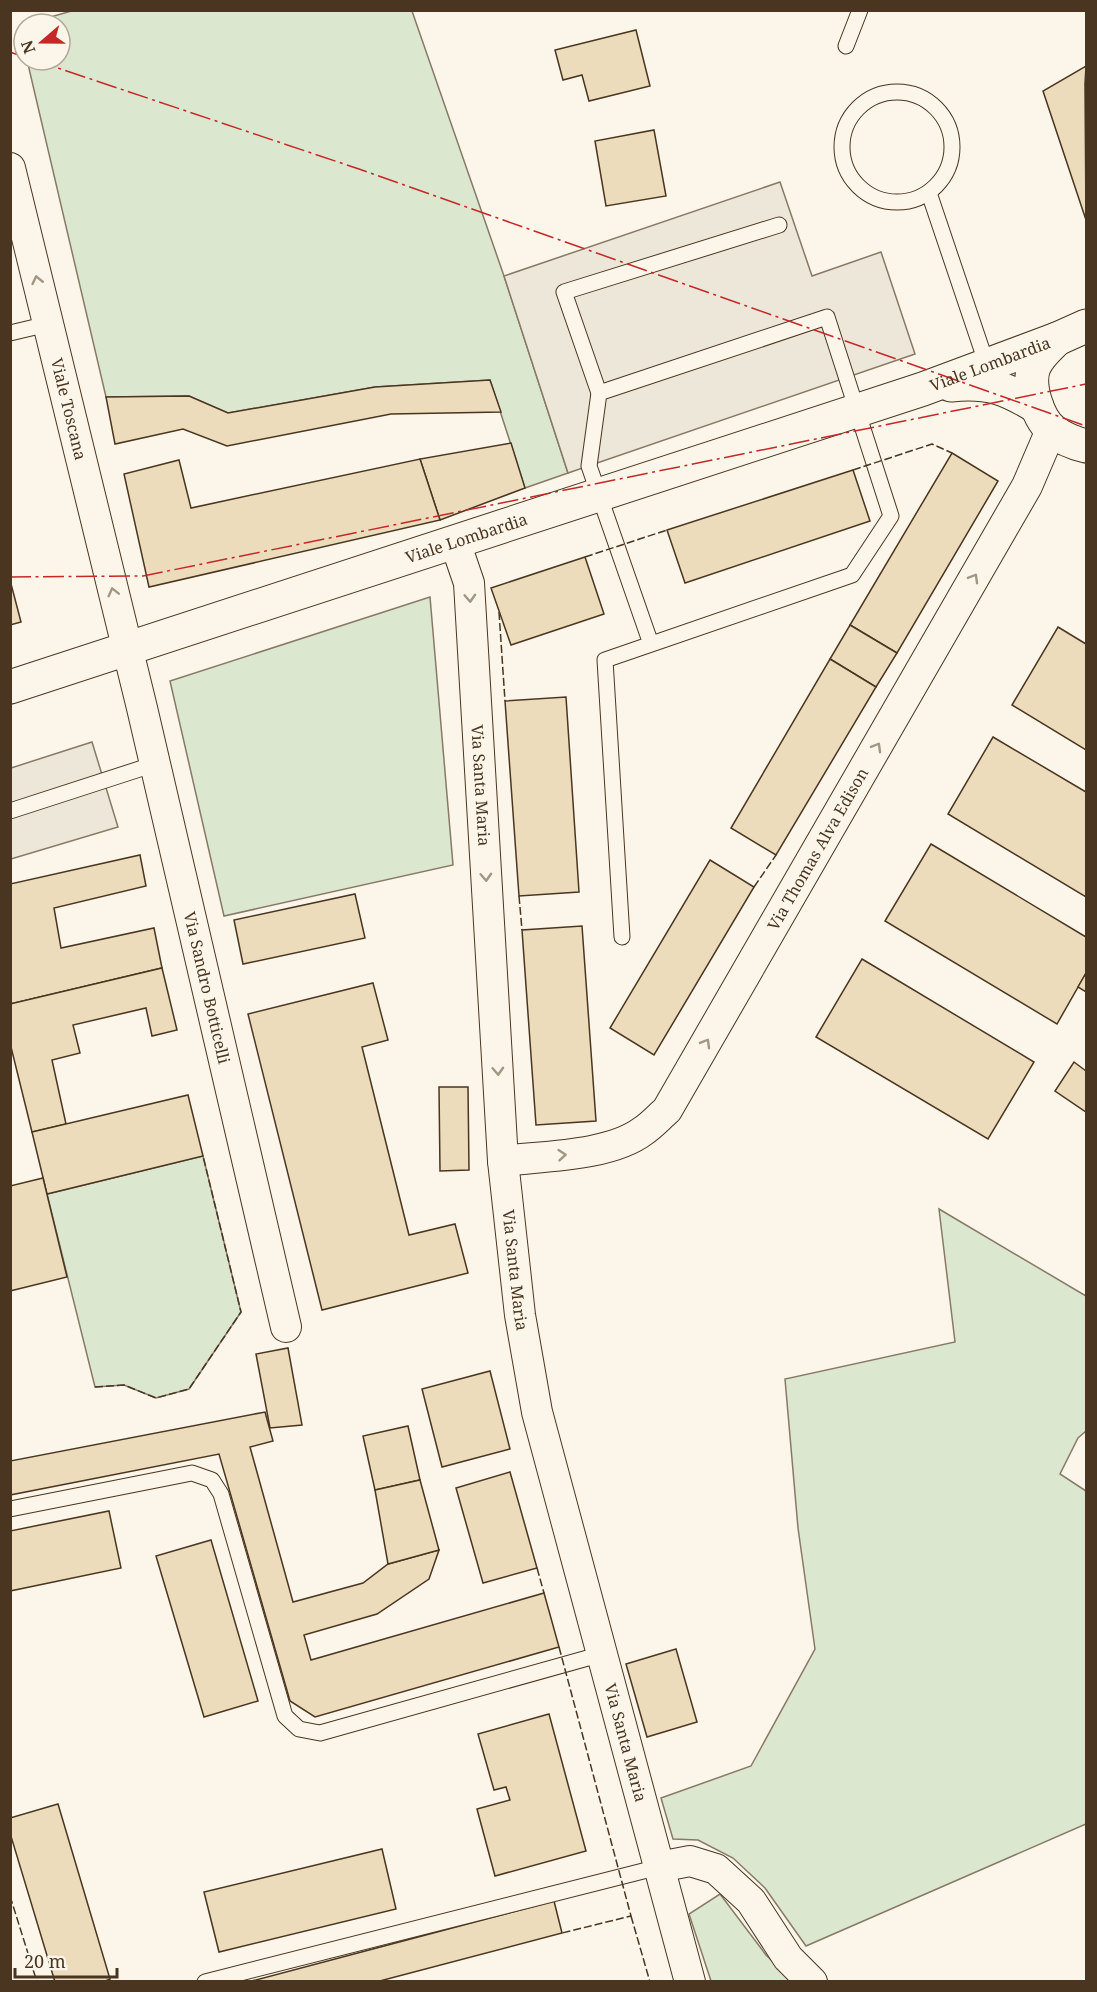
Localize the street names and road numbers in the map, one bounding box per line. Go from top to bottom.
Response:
street label: Viale Lombardia [927,331,1054,397]
street label: Viale Toscana [46,356,92,462]
street label: Viale Lombardia [402,508,530,568]
street label: Via Santa Maria [466,724,495,847]
street label: Via Thomas Alva Edison [762,764,873,934]
street label: Via Sandro Botticelli [179,909,235,1066]
street label: Via Santa Maria [497,1208,534,1332]
street label: Via Santa Maria [599,1681,652,1804]

